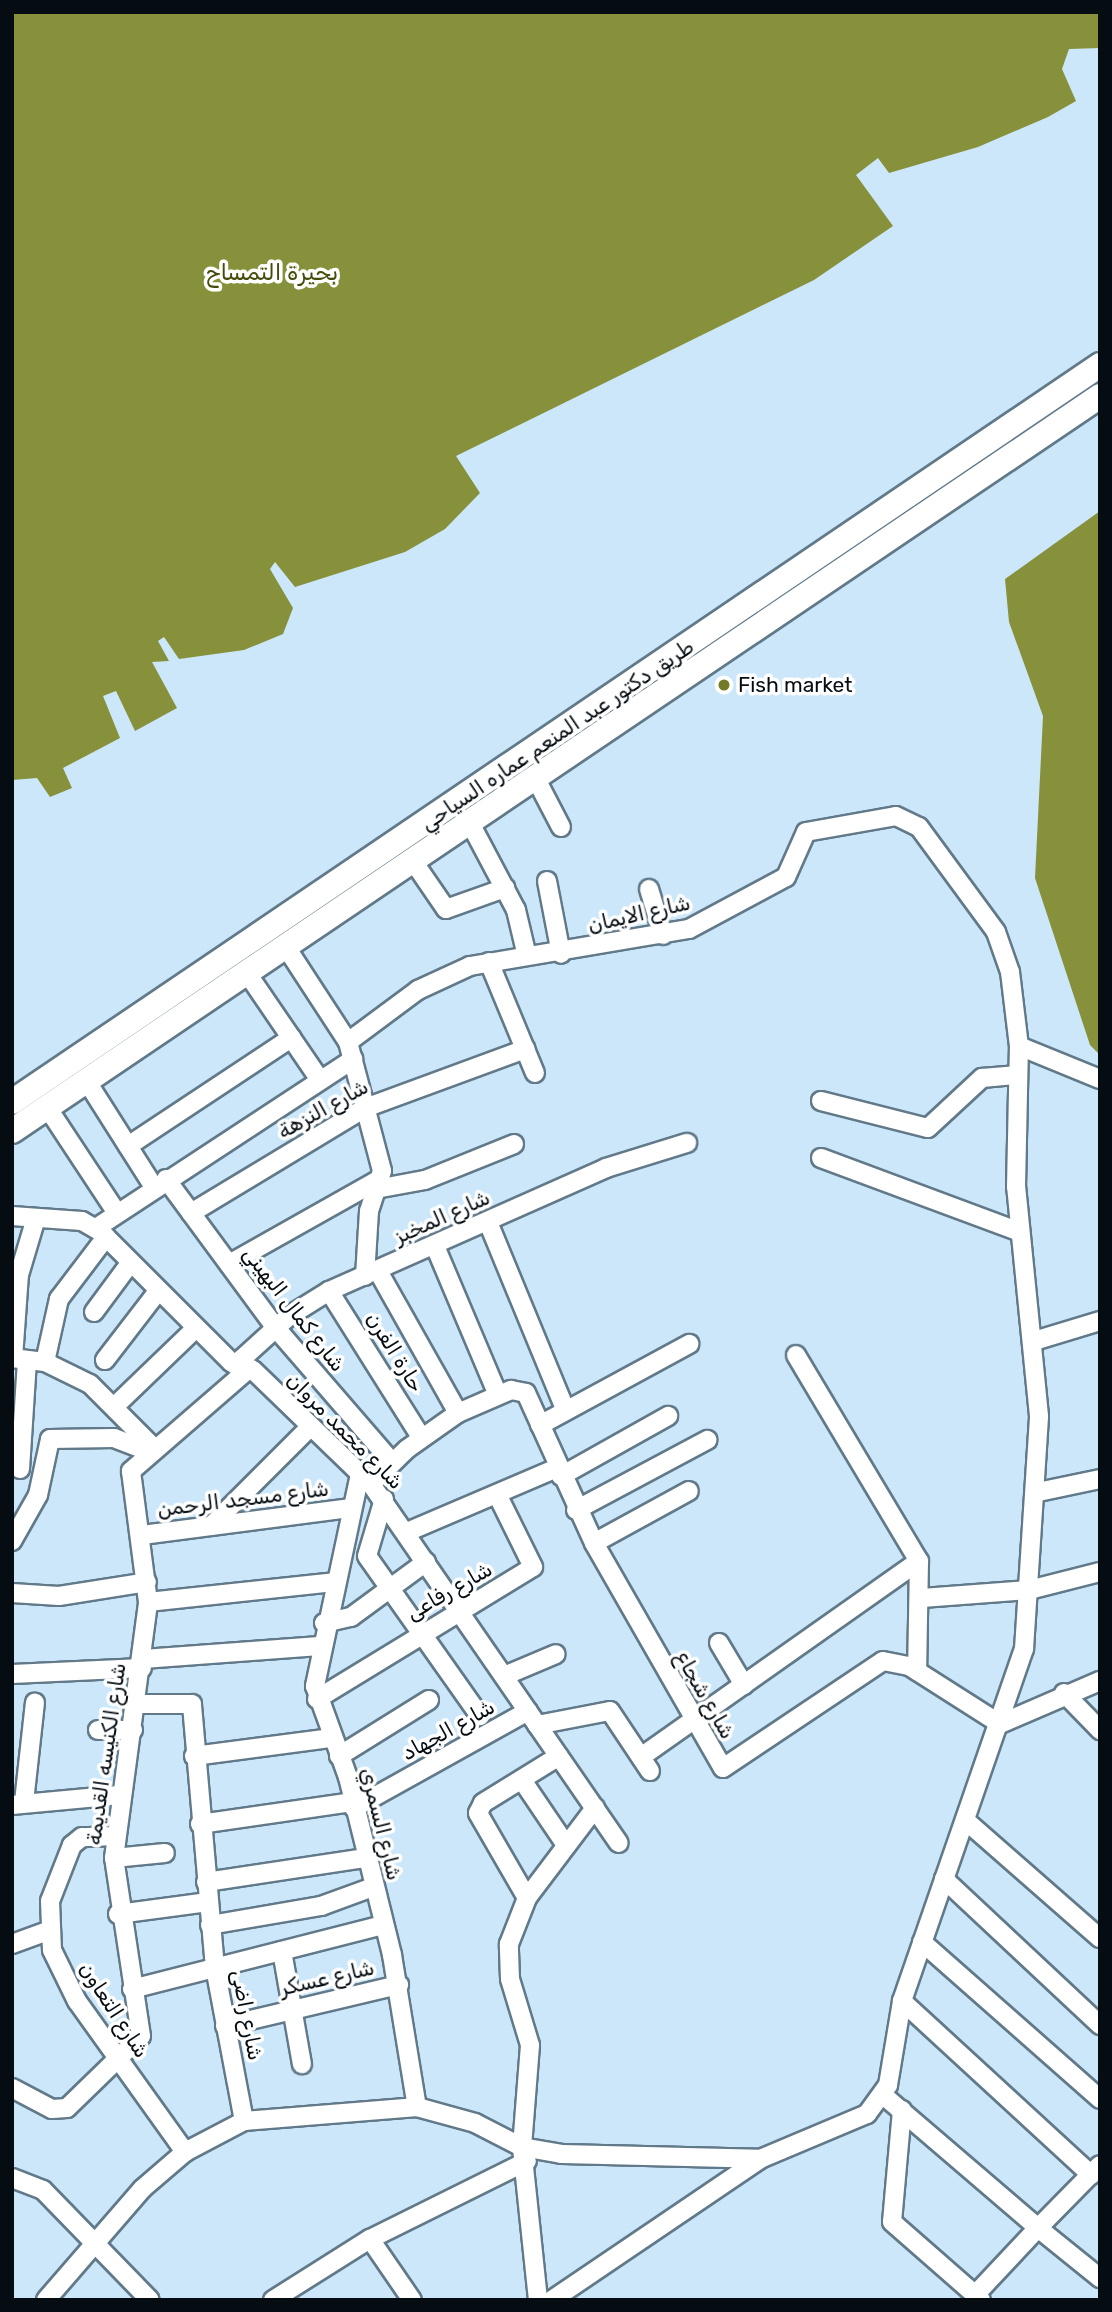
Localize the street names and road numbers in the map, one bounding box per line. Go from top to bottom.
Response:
street label: طريق دكتور عبد المنعم عماره السياحي [415,634,699,836]
street label: شارع الايمان [585,890,693,938]
street label: شارع النزهة [273,1074,373,1144]
street label: شارع المخبز [390,1185,494,1249]
street label: شارع كمال البهيني [237,1241,351,1377]
street label: حارة الفرن [361,1307,429,1397]
street label: شارع محمد مروان [281,1367,409,1495]
street label: شارع مسجد الرحمن [156,1476,330,1522]
street label: شارع رفاعى [401,1556,497,1626]
street label: شارع شجاع [670,1646,740,1744]
street label: شارع الكنيسه القديمة [81,1661,131,1847]
street label: شارع الجهاد [397,1694,499,1766]
street label: شارع السمري [355,1765,407,1883]
street label: شارع عسكر [277,1955,377,2001]
street label: شارع التعاون [74,1957,154,2063]
street label: شارع راضى [226,1968,268,2062]

